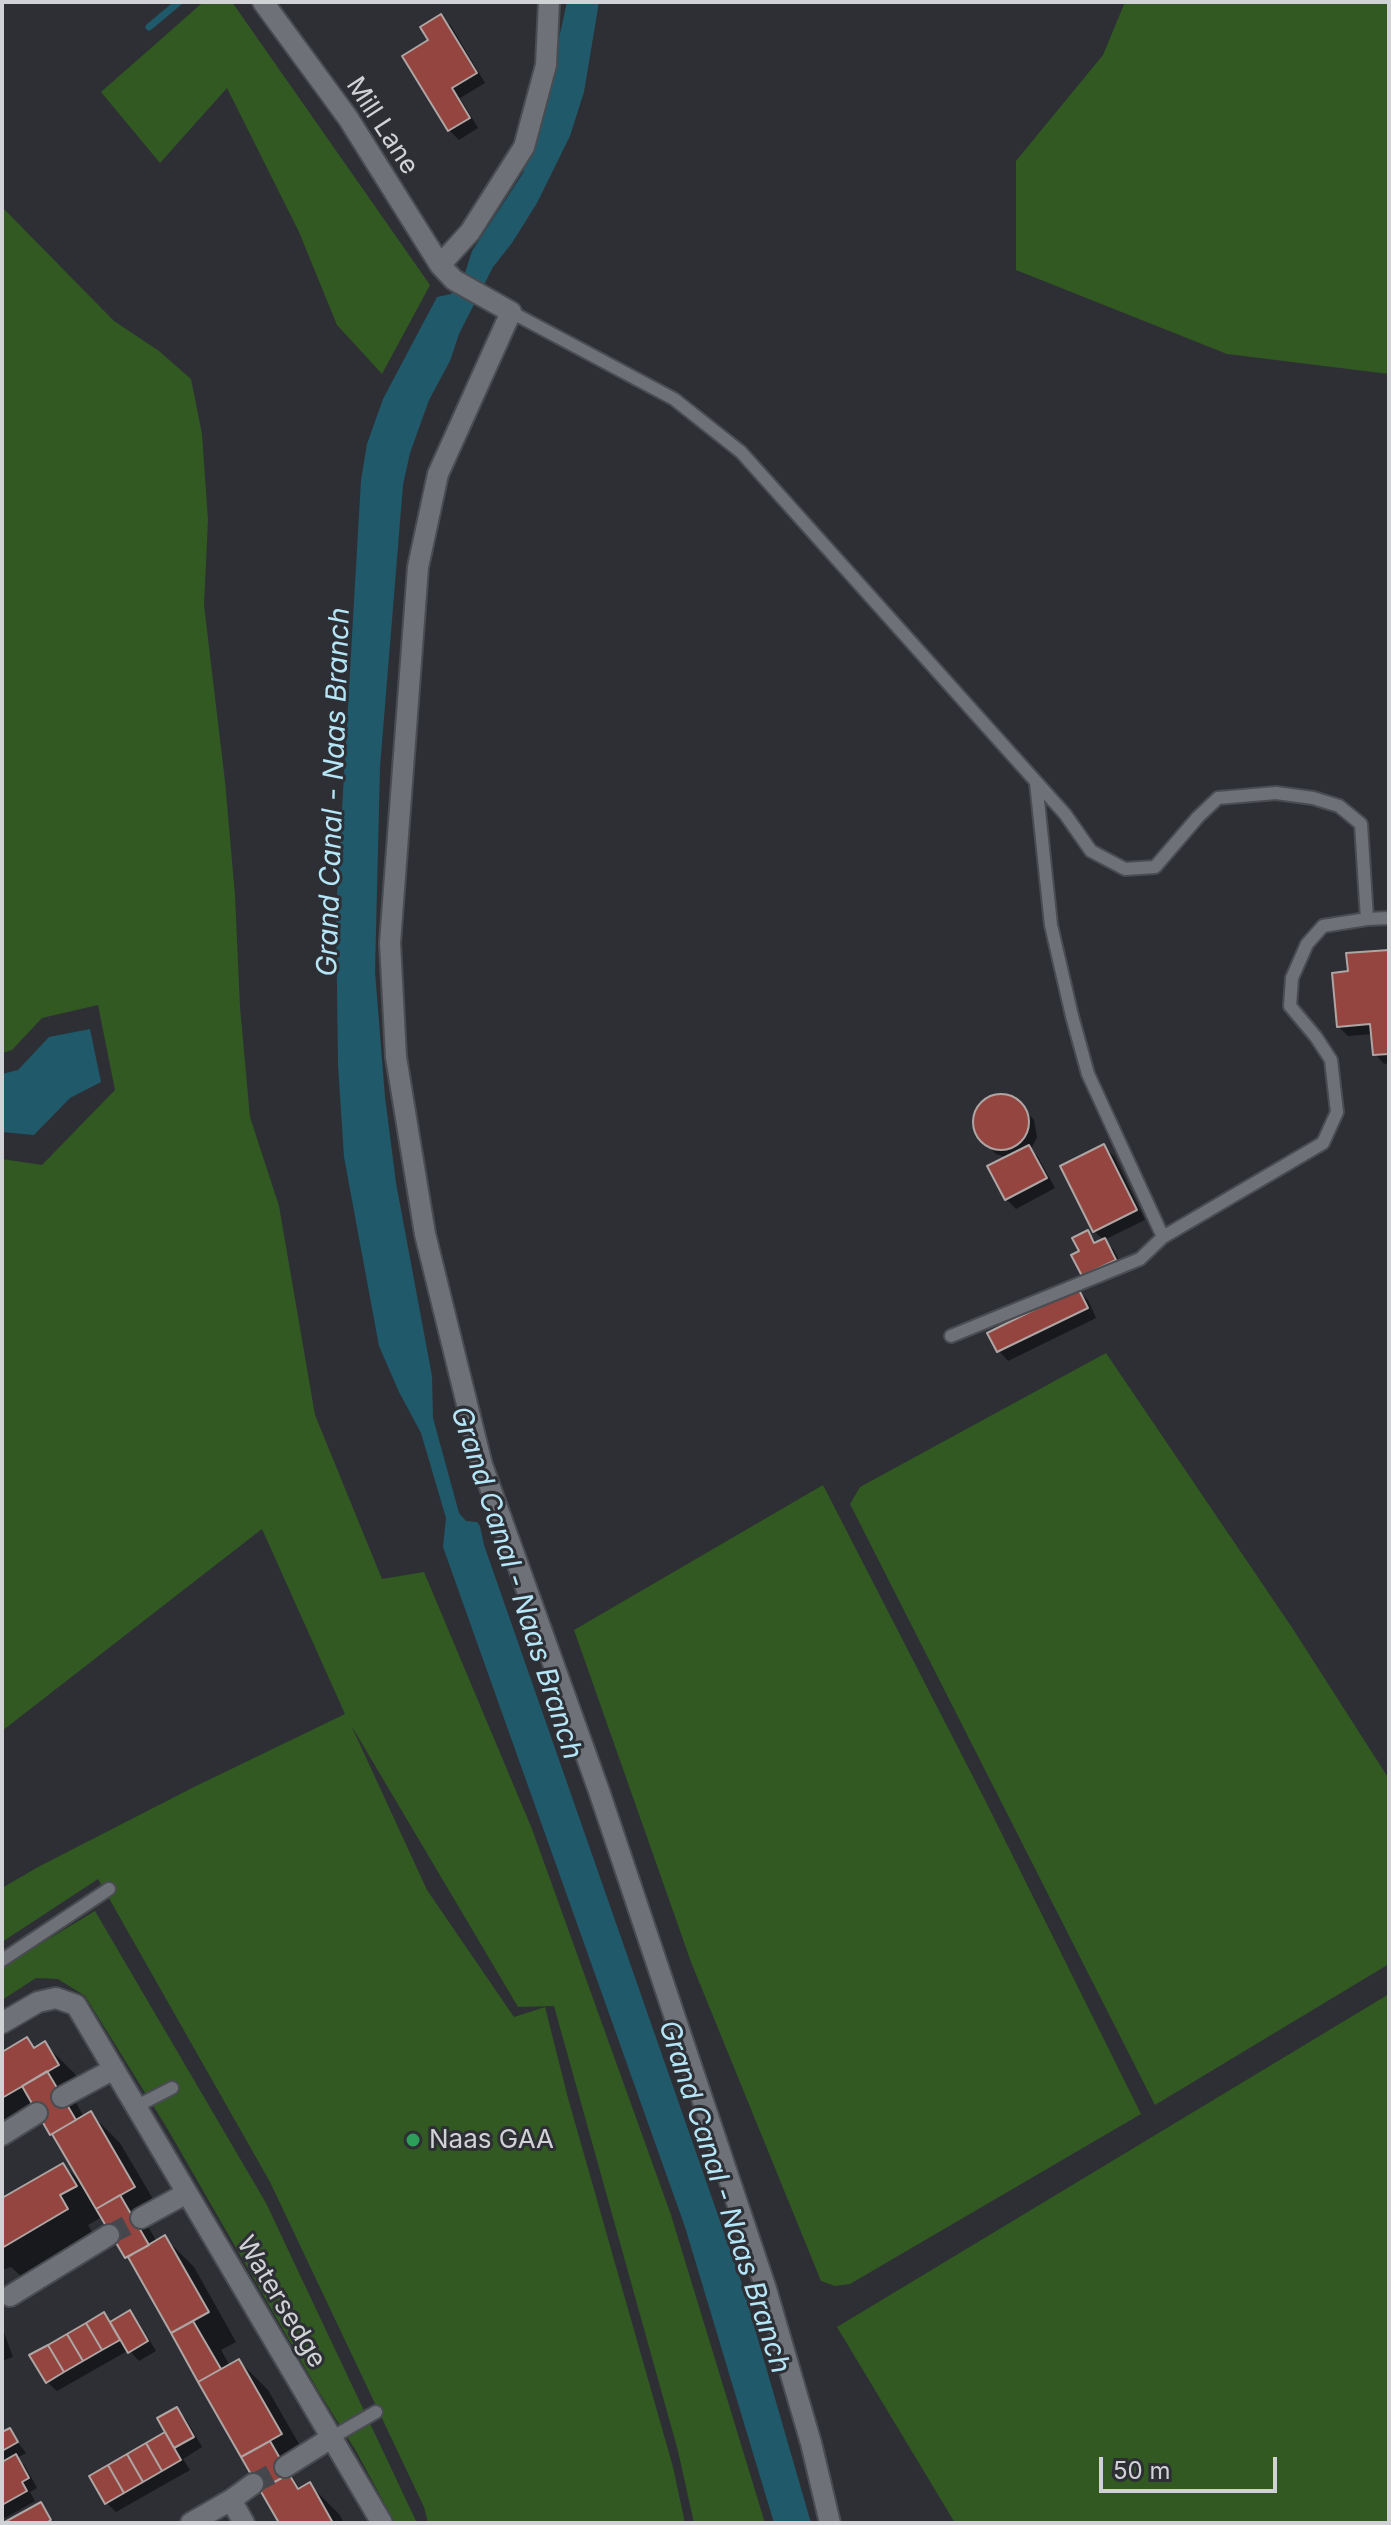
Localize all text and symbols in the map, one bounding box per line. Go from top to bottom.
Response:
street label: Mill Lane [339,72,425,180]
water label: Grand Canal - Naas Branch [311,607,357,977]
water label: Grand Canal - Naas Branch [443,1402,589,1764]
water label: Grand Canal - Naas Branch [651,2016,797,2378]
place label: Naas GAA [429,2124,554,2156]
marker: Naas GAA [404,2131,422,2149]
street label: Watersedge [230,2231,332,2373]
scale bar [1103,2441,1281,2491]
text: 50 m [1113,2456,1171,2485]

